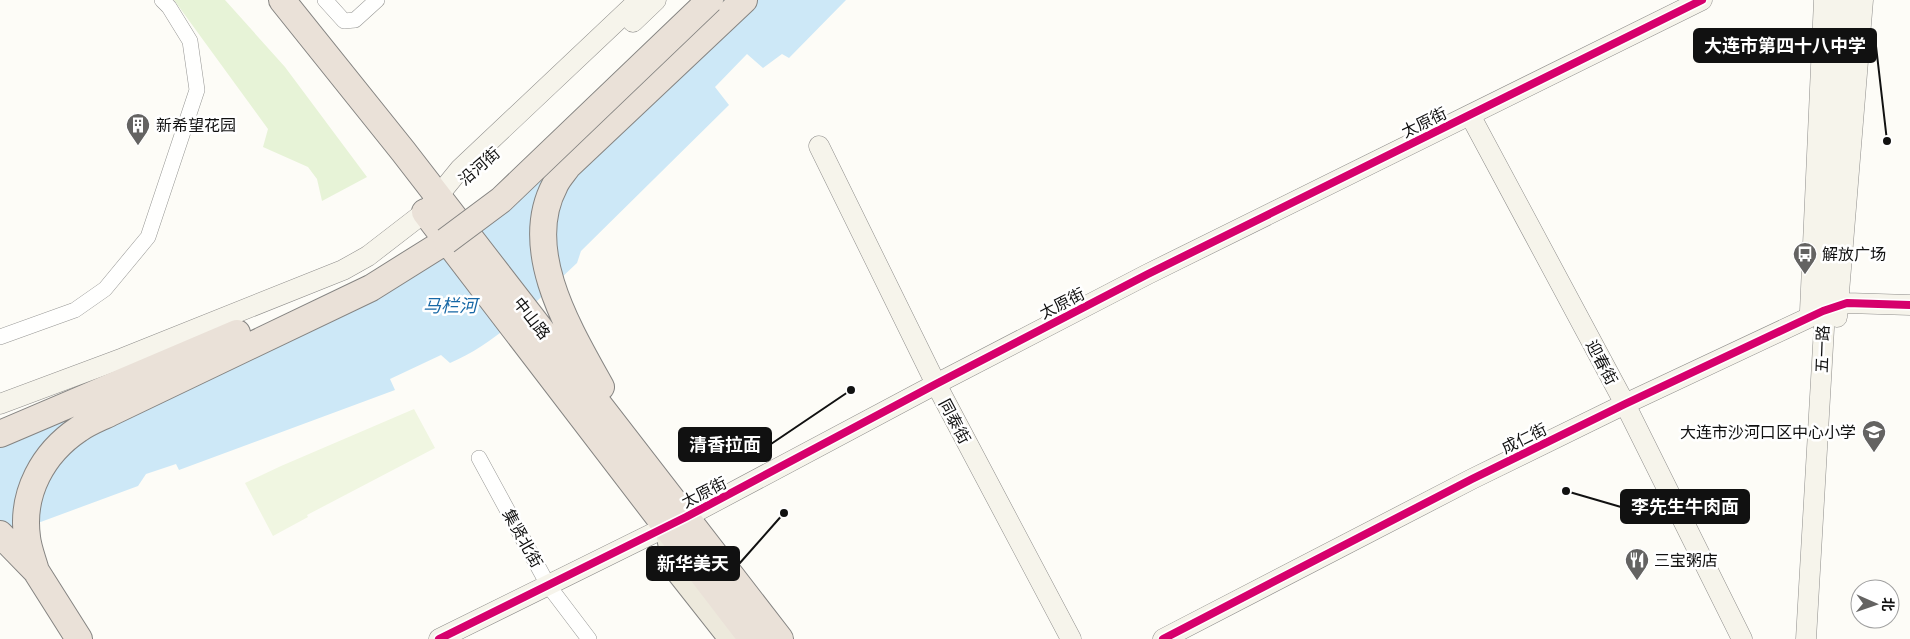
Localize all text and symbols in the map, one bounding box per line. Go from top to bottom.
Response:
callout: 大连市第四十八中学 [1694,29,1876,62]
text: 大连市第四十八中学 [1704,35,1866,57]
street label: 太原街 [1398,103,1450,142]
building icon: 新希望花园 [125,112,151,146]
place label: 新希望花园 [156,116,236,135]
street label: 沿河街 [455,143,504,189]
bus stop icon: 解放广场 [1792,241,1818,275]
place label: 解放广场 [1822,245,1886,264]
street label: 太原街 [1037,284,1088,323]
street label: 中山路 [509,294,554,343]
water label: 马栏河 [423,295,480,317]
street label: 五一路 [1812,325,1833,373]
street label: 迎春街 [1582,337,1621,388]
street label: 同泰街 [935,396,974,447]
street label: 成仁街 [1498,419,1550,458]
school or university icon: 大连市沙河口区中心小学 [1861,419,1887,453]
place label: 大连市沙河口区中心小学 [1680,423,1856,442]
callout: 清香拉面 [679,428,771,461]
text: 清香拉面 [689,434,761,456]
street label: 太原街 [679,473,730,512]
callout: 李先生牛肉面 [1621,490,1749,523]
text: 李先生牛肉面 [1631,496,1739,518]
street label: 集贤北街 [499,506,546,571]
callout: 新华美天 [647,547,739,580]
restaurant icon: 三宝粥店 [1624,547,1650,581]
place label: 三宝粥店 [1654,551,1718,570]
text: 新华美天 [657,553,729,575]
north arrow [1850,579,1900,629]
text: 北 [1879,597,1896,612]

